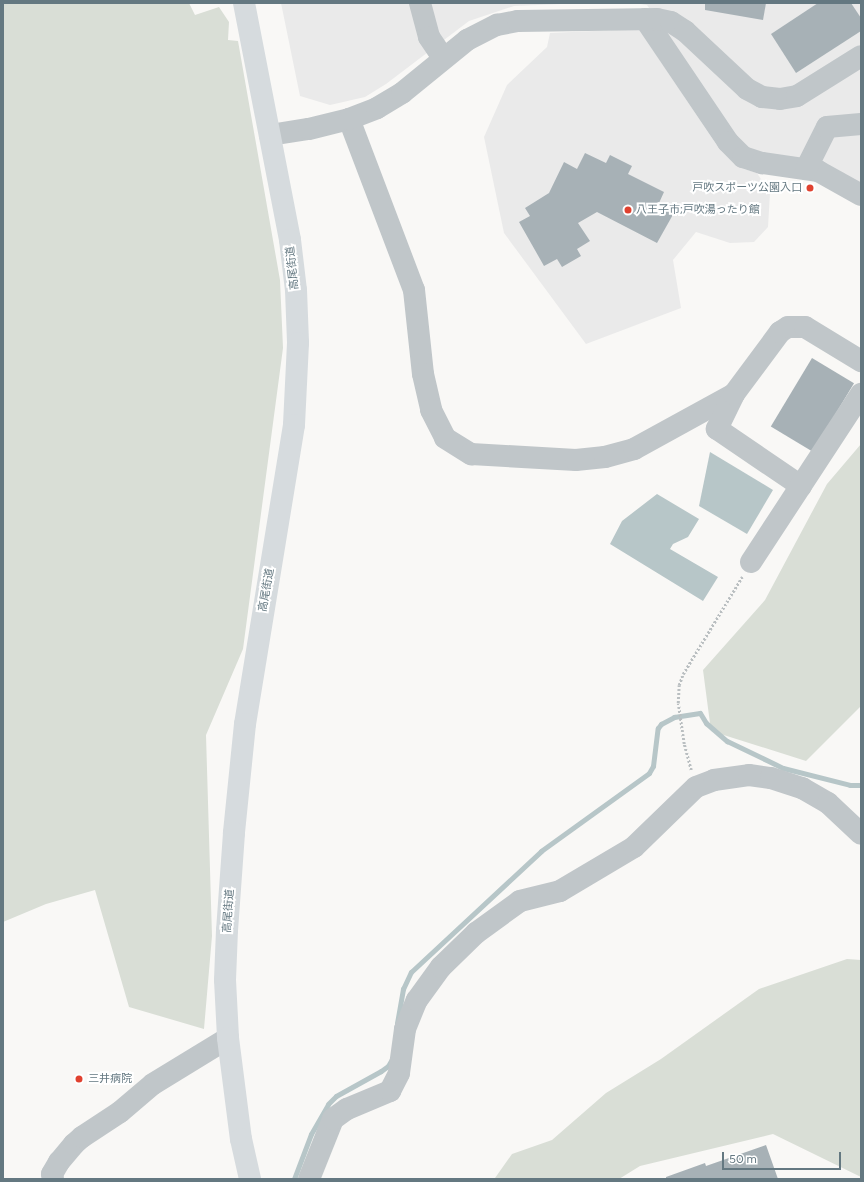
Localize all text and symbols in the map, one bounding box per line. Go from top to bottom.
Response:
place label: 戸吹スポーツ公園入口 [692,181,802,195]
marker: 戸吹スポーツ公園入口 [805,183,815,193]
place label: 八王子市;戸吹湯ったり館 [636,203,760,217]
marker: 八王子市;戸吹湯ったり館 [623,205,633,215]
street label: 高尾街道 [284,245,302,291]
street label: 高尾街道 [257,567,277,613]
street label: 高尾街道 [221,889,237,933]
place label: 三井病院 [88,1072,132,1086]
marker: 三井病院 [73,1073,85,1085]
scale bar [724,1144,843,1170]
text: 50 m [729,1152,757,1166]

